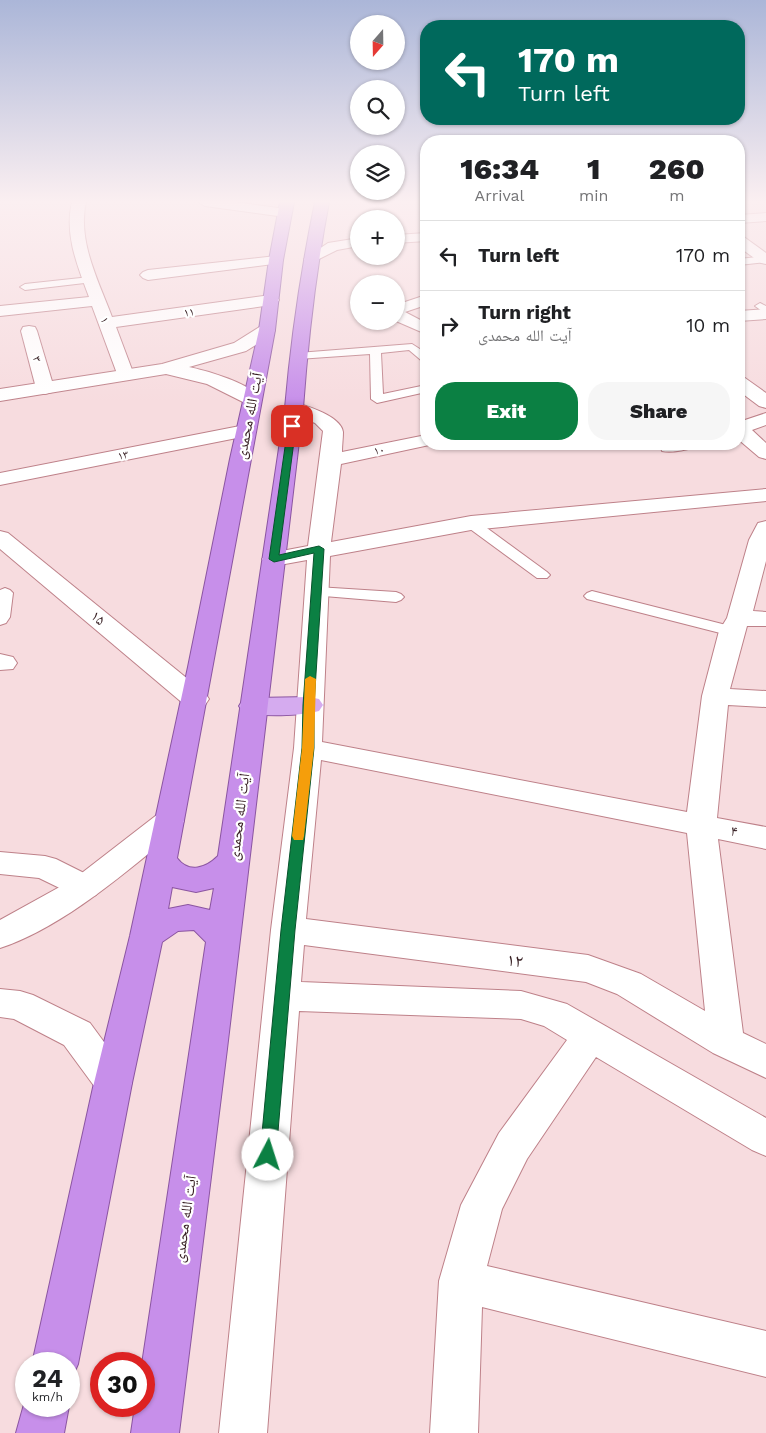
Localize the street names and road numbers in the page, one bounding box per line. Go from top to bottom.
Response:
street label: ۱۱ [183,304,195,320]
street label: ۱ [98,315,112,325]
street label: ۳ [30,354,44,364]
street label: آیت الله محمدی [232,370,267,461]
street label: ۱۰ [372,442,386,458]
street label: ۱۳ [116,447,130,463]
street label: ۱۵ [87,607,109,629]
street label: آیت الله محمدی [225,771,254,862]
street label: ۴ [729,821,739,841]
street label: ۱۲ [506,949,524,971]
street label: آیت الله محمدی [170,1173,201,1264]

